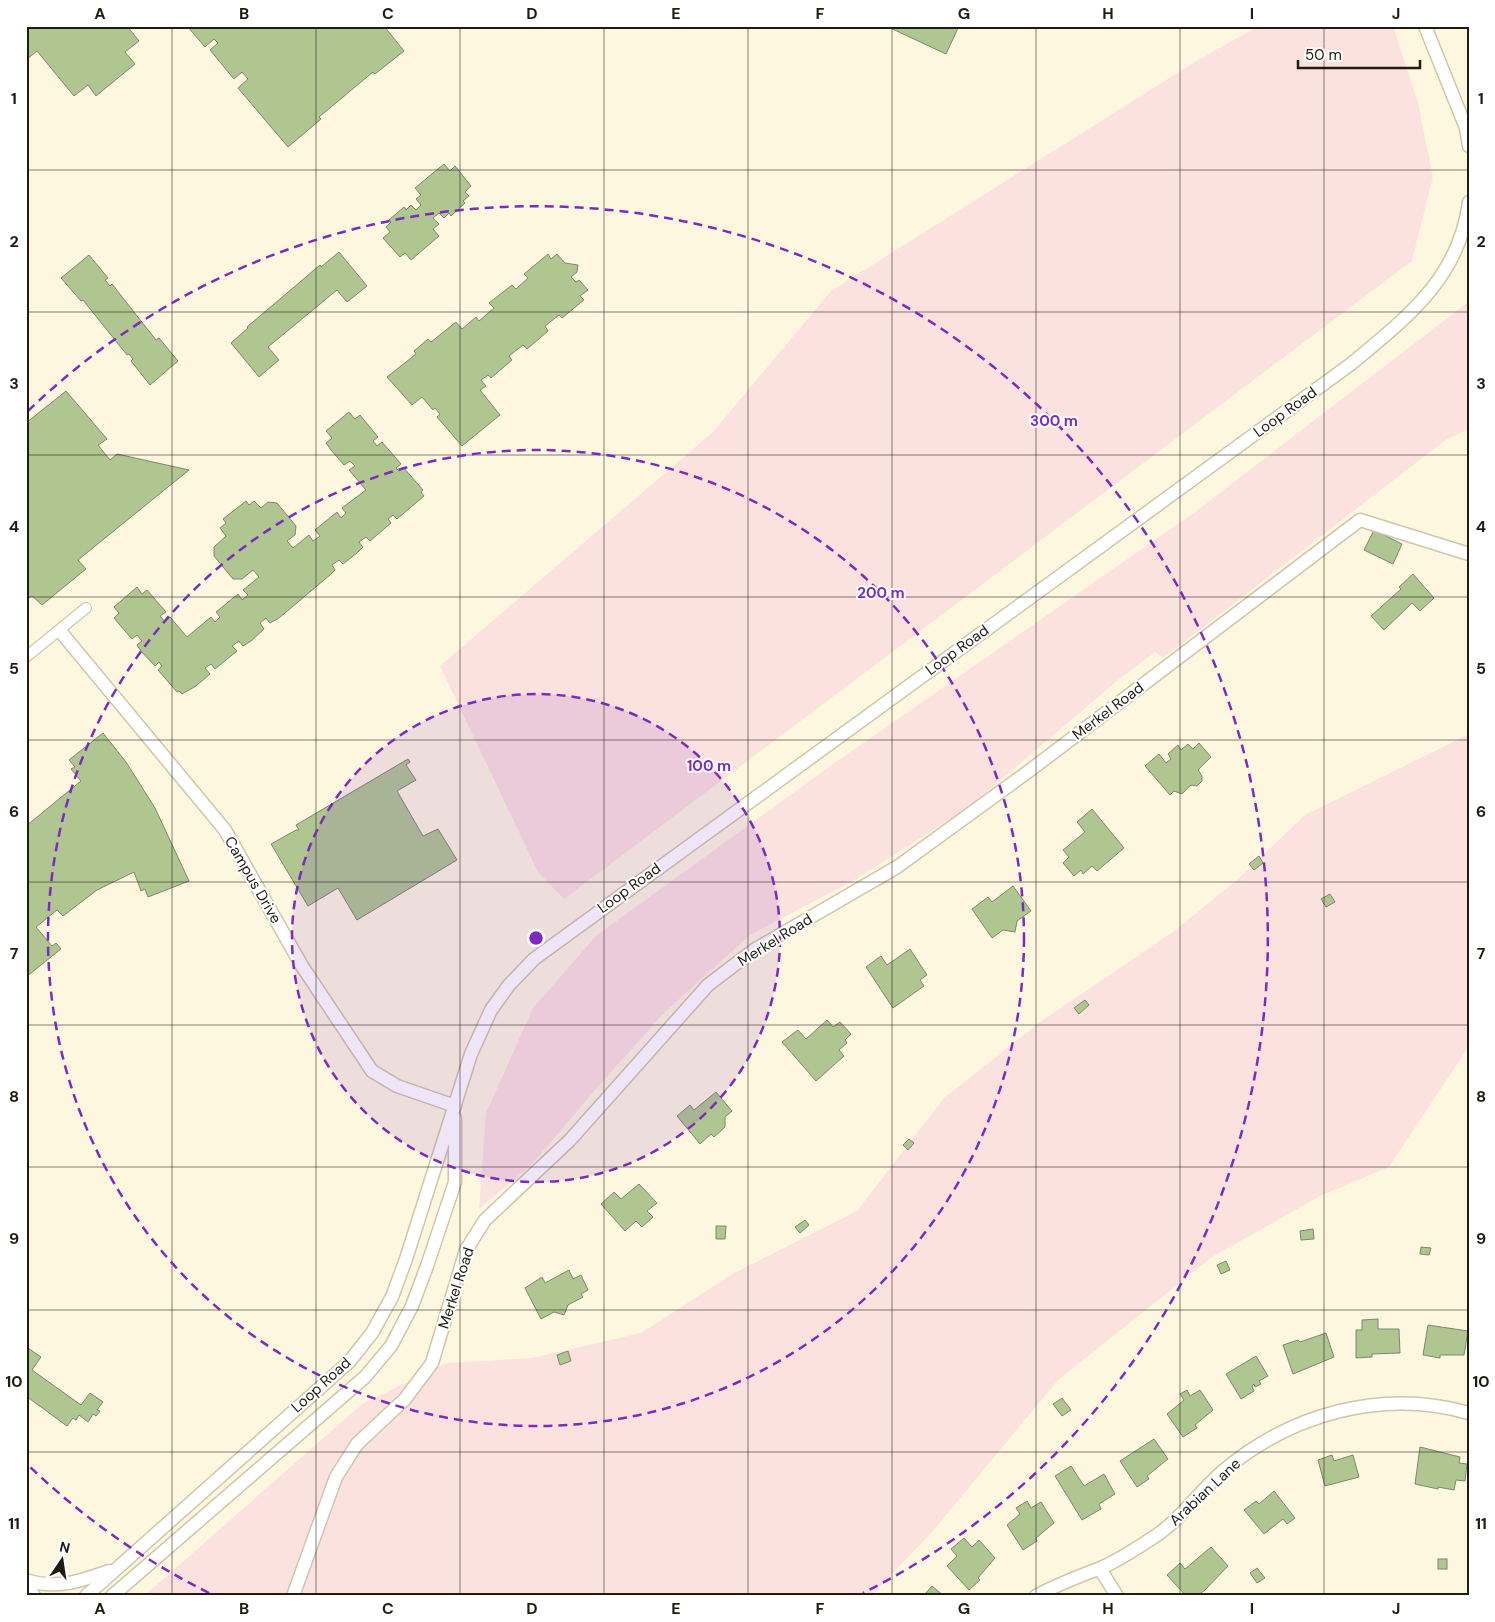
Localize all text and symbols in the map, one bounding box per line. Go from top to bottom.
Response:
text: A [94,3,106,24]
text: B [239,3,249,24]
text: C [382,3,394,24]
text: D [526,3,538,24]
text: E [671,3,681,24]
text: F [816,3,825,24]
text: G [958,3,970,24]
text: H [1102,3,1114,24]
text: I [1250,3,1254,24]
text: J [1392,3,1400,24]
scale bar [1298,38,1420,70]
text: 50 m [1305,45,1342,65]
text: 1 [11,88,17,109]
text: 1 [1478,88,1484,109]
text: 2 [9,231,19,252]
text: 2 [1476,231,1486,252]
text: 3 [9,373,19,394]
text: 3 [1476,373,1486,394]
street label: Loop Road [1249,382,1321,442]
text: 300 m [1030,411,1078,431]
text: 4 [9,516,19,537]
text: 4 [1476,516,1486,537]
text: 200 m [857,583,905,603]
street label: Loop Road [921,620,993,680]
text: 5 [9,658,19,679]
text: 5 [1476,658,1486,679]
street label: Merkel Road [1068,678,1148,744]
text: 100 m [687,756,731,776]
text: 6 [9,801,19,822]
text: 6 [1476,801,1486,822]
street label: Campus Drive [220,833,286,927]
street label: Loop Road [593,858,665,918]
street label: Merkel Road [734,909,816,971]
centre of rings [527,929,545,947]
text: 7 [10,943,19,964]
text: 7 [1477,943,1486,964]
text: 8 [9,1086,19,1107]
text: 8 [1476,1086,1486,1107]
text: 9 [9,1228,19,1249]
text: 9 [1476,1228,1486,1249]
street label: Merkel Road [433,1245,479,1331]
street label: Loop Road [287,1353,355,1417]
text: 10 [5,1371,23,1392]
text: 10 [1472,1371,1490,1392]
street label: Arabian Lane [1165,1454,1245,1530]
text: 11 [8,1513,20,1534]
text: 11 [1475,1513,1487,1534]
north arrow [38,1534,88,1584]
text: N [58,1537,72,1557]
text: A [94,1598,106,1619]
text: B [239,1598,249,1619]
text: C [382,1598,394,1619]
text: D [526,1598,538,1619]
text: E [671,1598,681,1619]
text: F [816,1598,825,1619]
text: G [958,1598,970,1619]
text: H [1102,1598,1114,1619]
text: I [1250,1598,1254,1619]
text: J [1392,1598,1400,1619]

